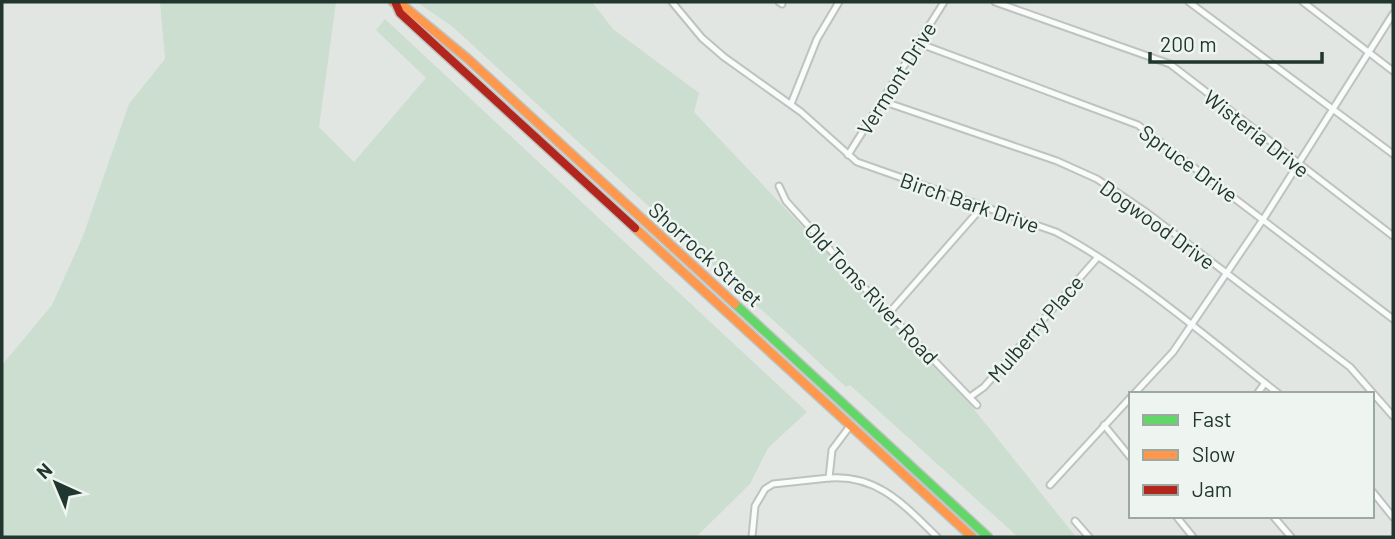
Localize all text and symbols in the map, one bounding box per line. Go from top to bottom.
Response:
street label: Vermont Drive [851,17,941,139]
scale bar [1150,21,1322,65]
text: 200 m [1160,31,1217,56]
street label: Wisteria Drive [1199,84,1315,182]
street label: Spruce Drive [1135,119,1243,207]
street label: Birch Bark Drive [897,167,1043,237]
street label: Dogwood Drive [1096,174,1220,274]
street label: Shorrock Street [644,196,768,312]
street label: Old Toms River Road [800,217,944,369]
street label: Mulberry Place [982,269,1088,387]
legend [1129,392,1374,518]
text: Fast [1192,406,1232,431]
text: Slow [1192,441,1235,466]
north arrow [21,448,91,518]
text: N [31,458,56,483]
text: Jam [1192,476,1232,501]

